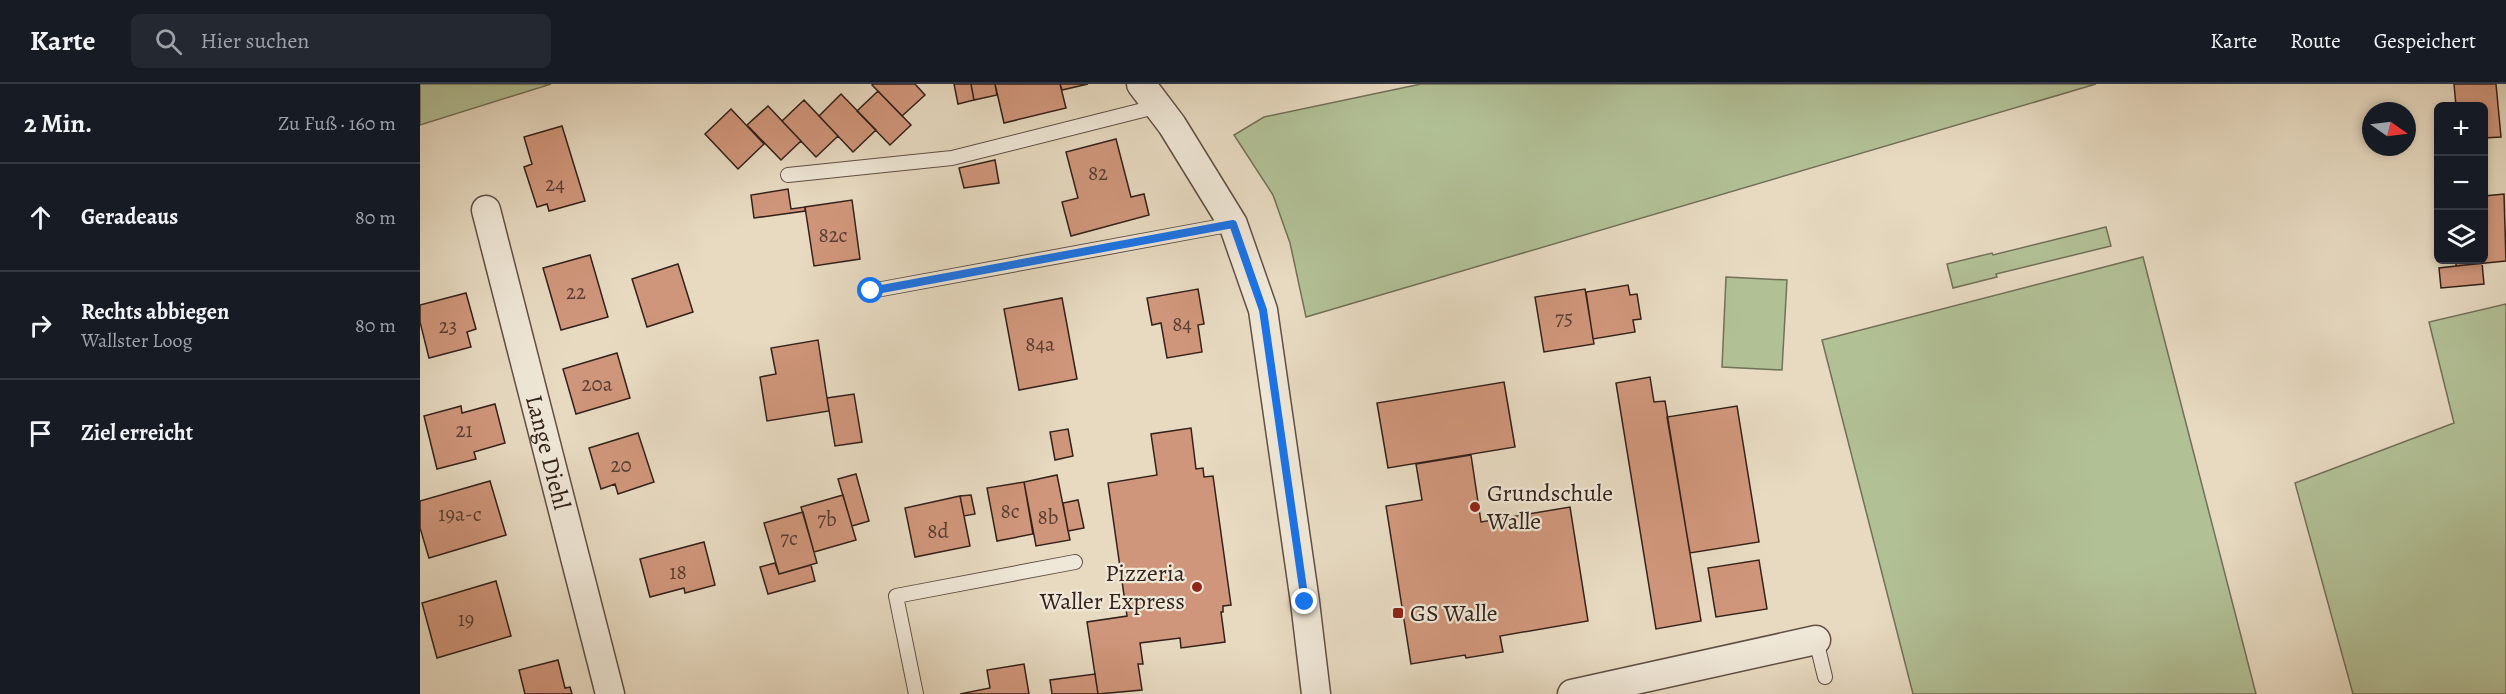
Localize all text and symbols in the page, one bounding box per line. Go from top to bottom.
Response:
search box [131,14,551,68]
text: Karte [30,22,95,60]
icon: search [152,25,185,58]
text: Hier suchen [200,26,309,56]
text: Karte [2210,27,2257,55]
text: Route [2290,27,2341,55]
text: Gespeichert [2374,27,2476,55]
north arrow [2362,102,2416,156]
map controls [2434,102,2488,264]
button: + [2434,102,2488,156]
text: 2 Min. [24,106,92,141]
text: Zu Fuß · 160 m [278,110,396,137]
button: − [2434,156,2488,210]
house number: 82 [1088,159,1108,187]
house number: 24 [545,170,565,198]
icon: ahead [24,201,57,234]
text: Geradeaus [81,202,178,232]
text: 80 m [355,204,396,231]
button: layers [2434,210,2488,264]
house number: 82c [818,221,848,249]
route start [857,277,883,303]
house number: 22 [566,278,586,306]
text: Rechts abbiegen [81,297,229,327]
house number: 75 [1555,304,1573,332]
icon: right [24,309,57,342]
house number: 84 [1172,310,1192,338]
text: 80 m [355,312,396,339]
house number: 23 [439,312,457,340]
text: Wallster Loog [81,327,192,354]
house number: 84a [1025,330,1055,358]
house number: 20a [582,370,613,398]
street label: Lange Diehl [518,391,578,513]
house number: 21 [455,416,473,444]
icon: arrive [24,417,57,450]
text: Ziel erreicht [81,418,193,448]
house number: 20 [610,451,632,479]
place label: Grundschule Walle [1486,477,1613,537]
house number: 8c [1000,497,1020,525]
house number: 19a-c [438,500,482,528]
marker: Grundschule Walle [1468,500,1482,514]
house number: 8b [1038,503,1058,531]
house number: 7b [817,505,837,533]
house number: 8d [927,517,949,545]
house number: 7c [780,524,798,552]
place label: Pizzeria Waller Express [1039,557,1186,617]
house number: 18 [669,558,687,586]
marker: Pizzeria Waller Express [1190,580,1204,594]
route end [1291,588,1317,614]
place label: GS Walle [1410,597,1498,629]
house number: 19 [458,605,474,633]
marker: GS Walle [1391,606,1405,620]

